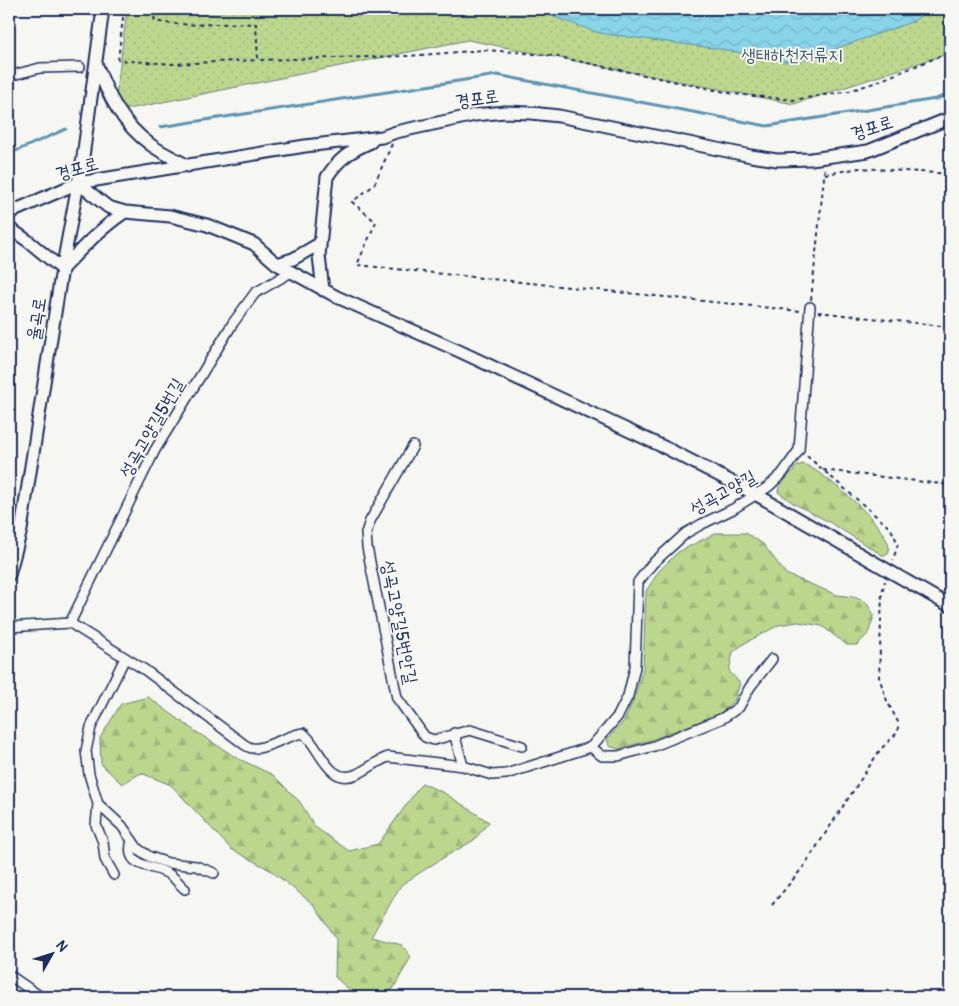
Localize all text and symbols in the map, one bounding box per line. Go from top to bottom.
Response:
park label: 생태하천저류지 [741,44,843,67]
street label: 경포로 [454,85,500,113]
street label: 경포로 [848,110,896,146]
street label: 경포로 [53,152,101,186]
street label: 율곡로 [22,296,52,342]
street label: 성곡고양길5번길 [114,374,190,482]
street label: 성곡고양길 [686,465,761,521]
street label: 성곡고양길5번안길 [376,558,422,686]
north arrow [28,928,78,978]
text: N [52,937,71,955]

